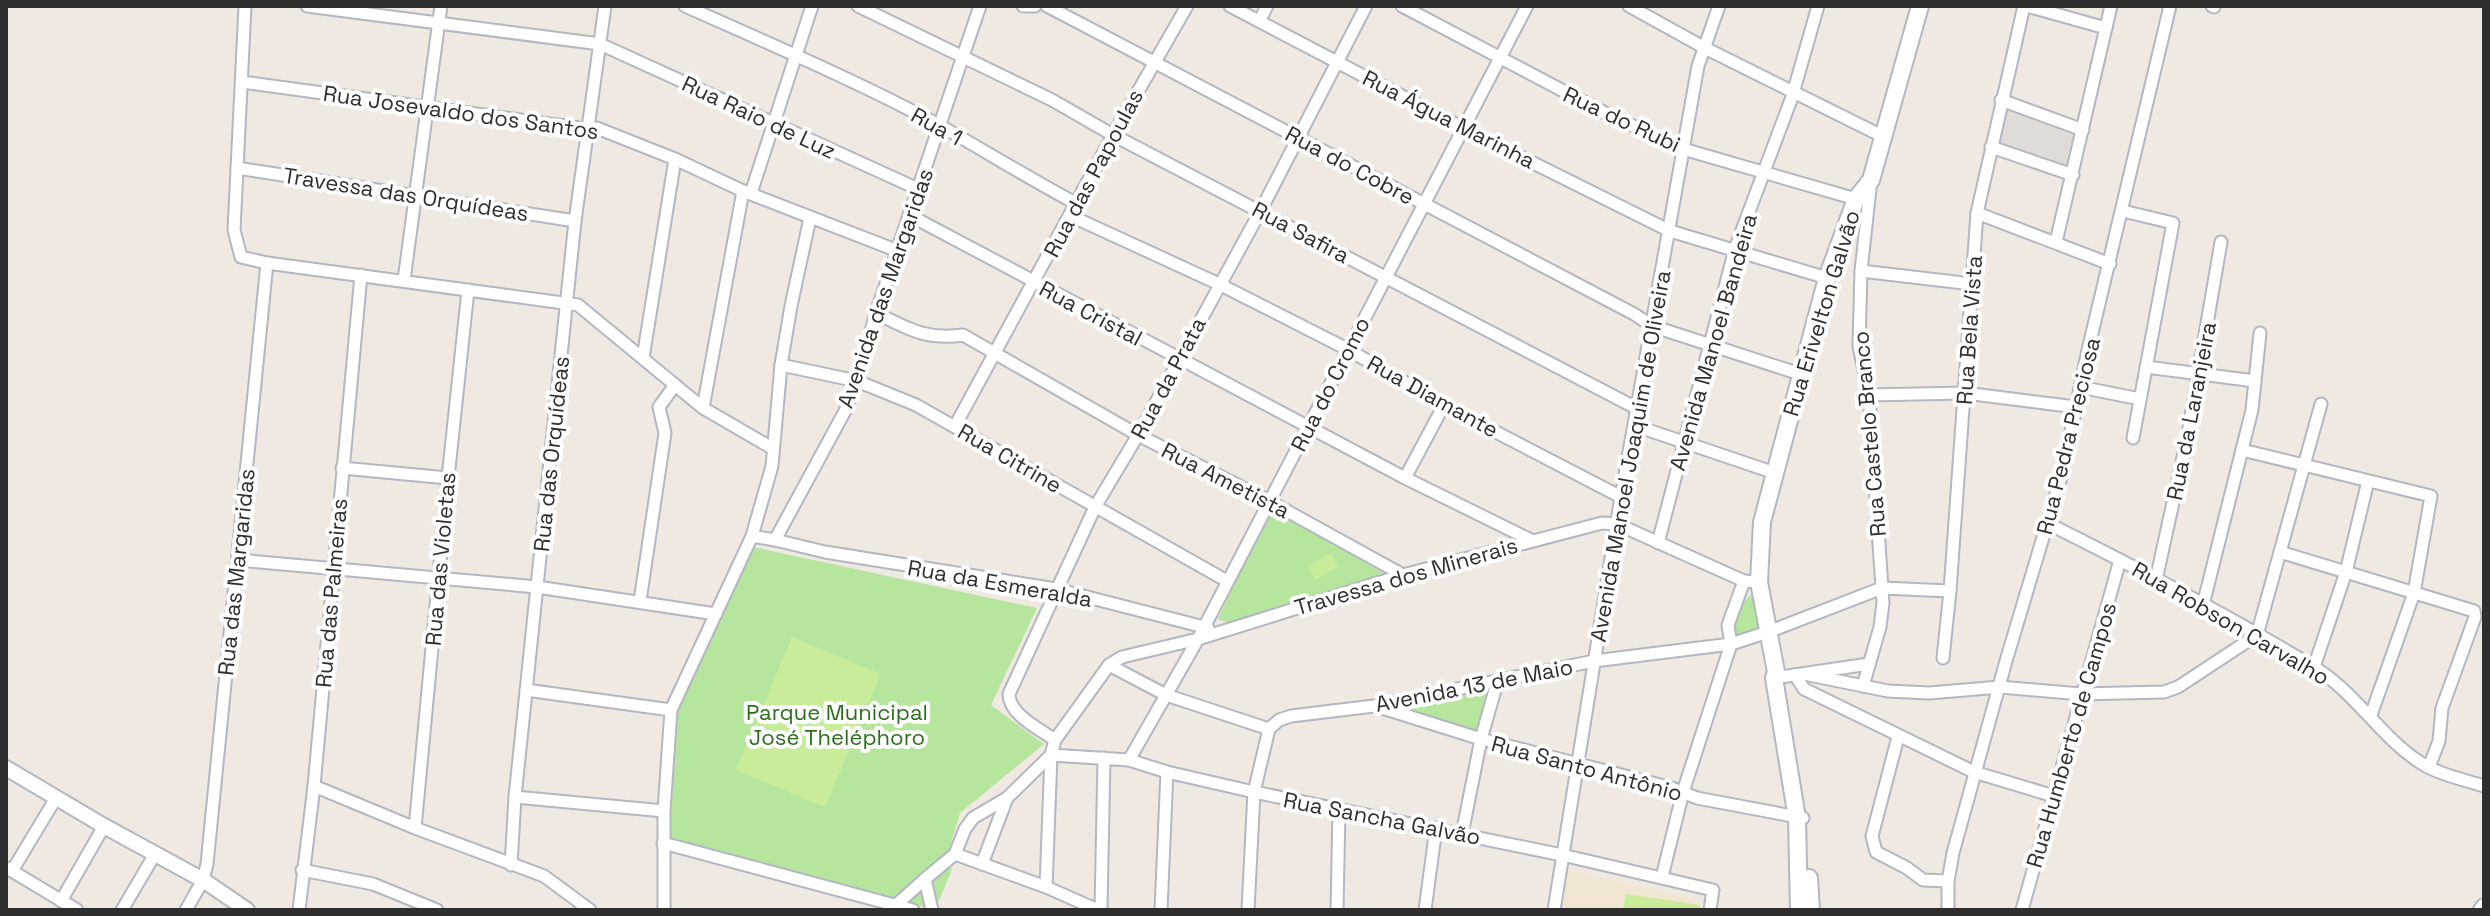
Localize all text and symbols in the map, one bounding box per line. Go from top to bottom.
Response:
street label: Rua Água Marinha [1358,63,1540,175]
street label: Rua Raio de Luz [678,69,840,165]
street label: Rua Josevaldo dos Santos [321,79,601,145]
street label: Rua do Rubi [1559,80,1685,158]
street label: Rua das Papoulas [1037,84,1149,262]
street label: Rua 1 [906,100,968,152]
street label: Rua do Cobre [1281,119,1419,211]
street label: Travessa das Orquídeas [281,161,531,227]
street label: Avenida das Margaridas [831,164,939,412]
street label: Rua Safira [1248,195,1355,269]
street label: Rua Erivelton Galvão [1776,207,1866,419]
street label: Avenida Manoel Bandeira [1663,210,1763,474]
street label: Rua Bela Vista [1950,254,1988,406]
street label: Avenida Manoel Joaquim de Oliveira [1583,268,1677,644]
street label: Rua Cristal [1035,274,1147,352]
street label: Rua da Prata [1124,312,1212,444]
street label: Rua do Cromo [1284,312,1376,456]
street label: Rua da Laranjeira [2160,319,2222,503]
street label: Rua Castelo Branco [1846,330,1892,538]
street label: Rua Pedra Preciosa [2030,334,2106,538]
street label: Rua Diamante [1362,348,1504,444]
street label: Rua das Orquídeas [527,355,575,553]
street label: Rua Citrine [953,417,1067,499]
street label: Rua Ametista [1157,436,1295,524]
street label: Rua das Margaridas [211,467,261,677]
street label: Rua das Violetas [418,471,462,647]
street label: Rua das Palmeiras [309,497,353,689]
street label: Travessa dos Minerais [1291,531,1521,621]
street label: Rua da Esmeralda [906,553,1095,613]
street label: Rua Robson Carvalho [2127,555,2335,691]
street label: Rua Humberto de Campos [2020,599,2122,871]
street label: Avenida 13 de Maio [1373,652,1575,718]
park label: Parque Municipal José Theléphoro [746,698,928,751]
street label: Rua Santo Antônio [1488,729,1686,807]
street label: Rua Sancha Galvão [1281,785,1483,851]

